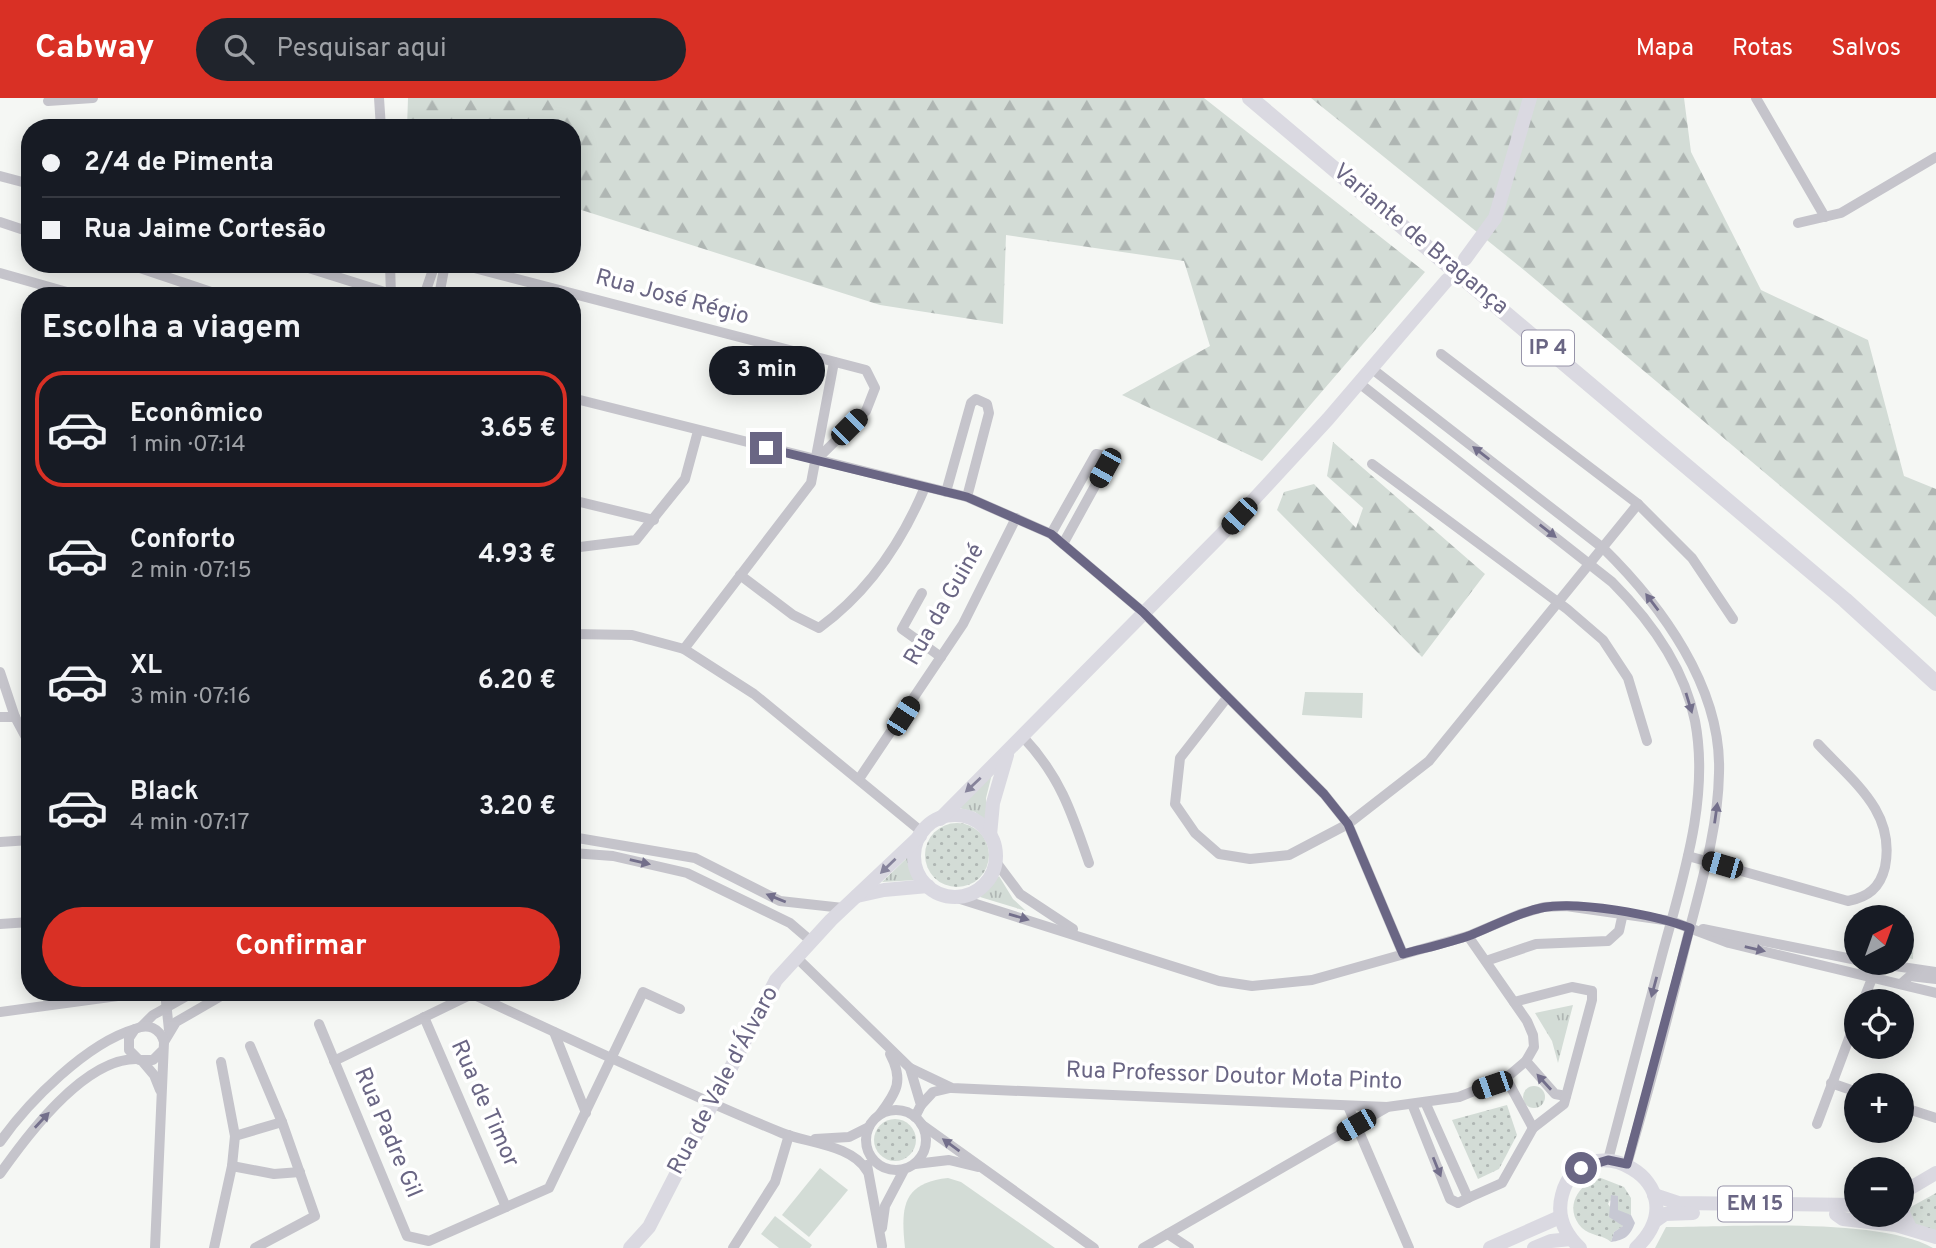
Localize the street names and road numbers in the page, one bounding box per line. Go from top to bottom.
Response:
street label: Variante de Bragança [1326,158,1514,322]
street label: Rua José Régio [592,264,752,332]
road number: IP 4 [1522,330,1574,366]
street label: Rua da Guiné [898,539,992,671]
street label: Rua de Vale d'Álvaro [661,981,786,1180]
street label: Rua de Timor [443,1036,525,1172]
street label: Rua Professor Doutor Mota Pinto [1065,1057,1403,1097]
street label: Rua Padre Gil [347,1063,427,1203]
road number: EM 15 [1718,1186,1792,1222]

